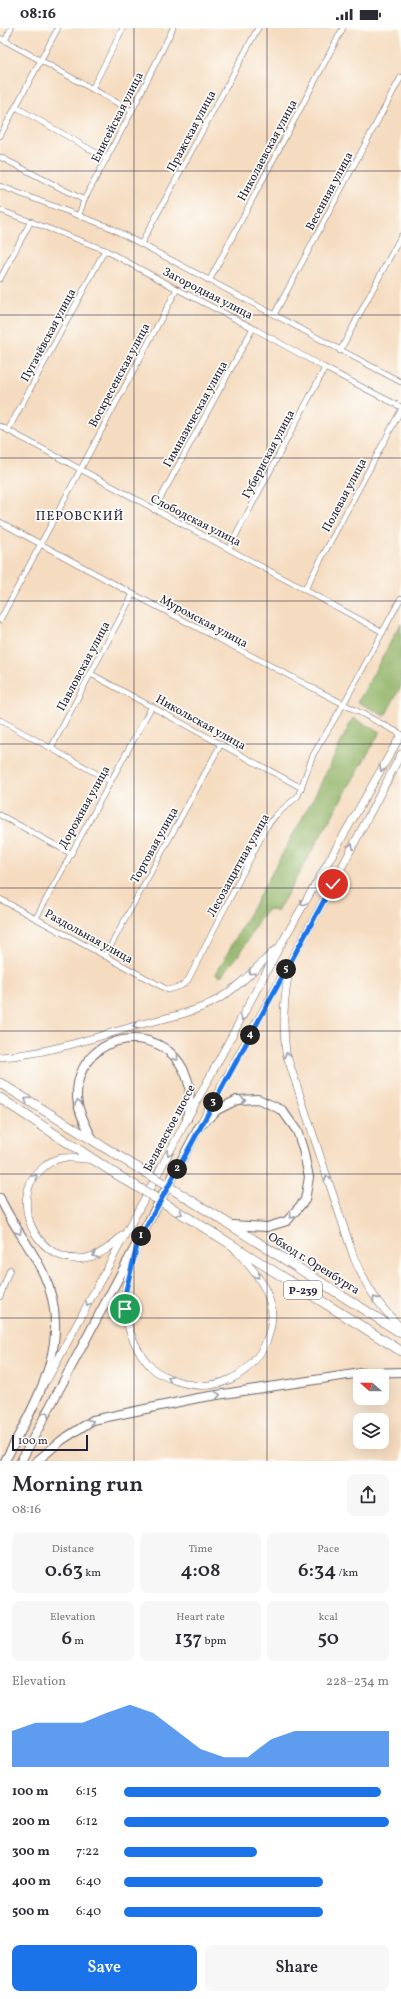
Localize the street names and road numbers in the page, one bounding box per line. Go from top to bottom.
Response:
street label: Енисейская улица [88,69,148,165]
street label: Пражская улица [164,88,220,175]
street label: Николаевская улица [234,97,301,204]
street label: Весенняя улица [302,149,357,234]
street label: Загородная улица [160,264,255,324]
street label: Пугачёвская улица [18,286,80,385]
street label: Воскресенская улица [86,320,154,430]
street label: Гимназическая улица [160,358,232,470]
street label: Губернская улица [239,407,299,502]
street label: Полевая улица [319,456,371,535]
street label: Слободская улица [147,491,244,551]
street label: Муромская улица [157,592,250,652]
street label: Павловская улица [53,619,114,714]
street label: Никольская улица [153,691,248,754]
street label: Дорожная улица [55,763,114,852]
street label: Торговая улица [127,805,182,886]
street label: Лесозащитная улица [204,811,274,920]
street label: Раздольная улица [41,906,136,968]
street label: Беляевское шоссе [140,1082,200,1175]
street label: Обход г. Оренбурга [265,1229,362,1299]
road number: Р-239 [284,1281,322,1299]

